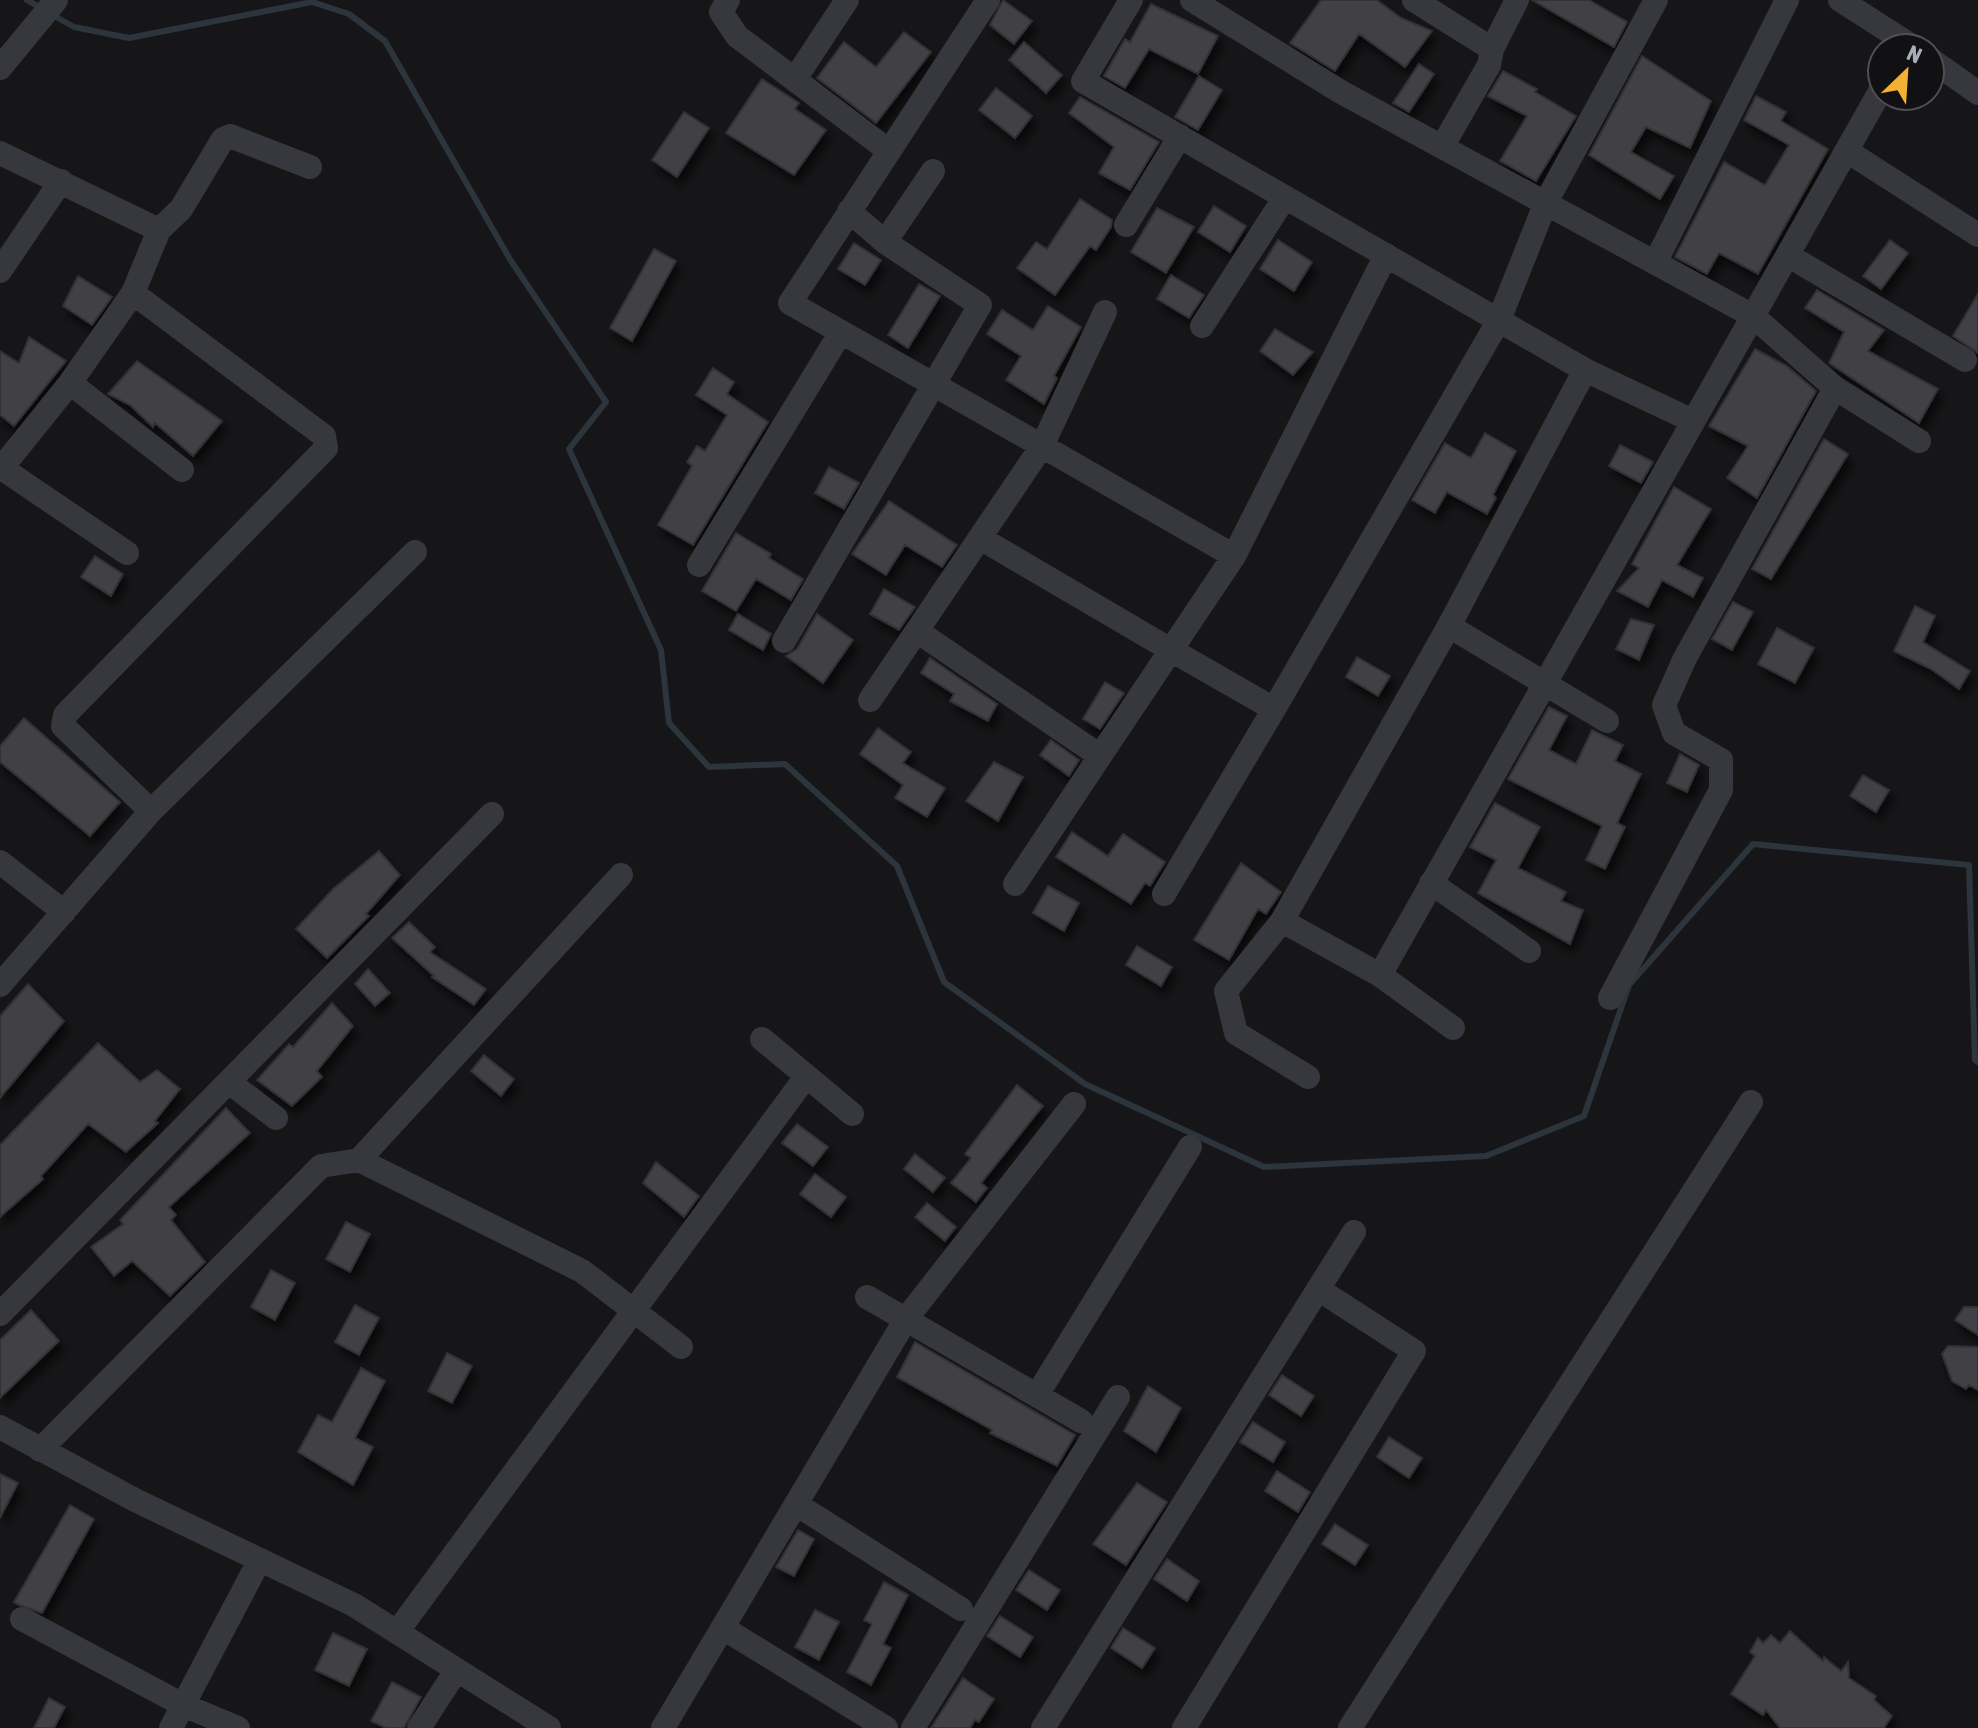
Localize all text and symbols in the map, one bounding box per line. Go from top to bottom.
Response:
north arrow [1866,32,1946,112]
text: N [1903,39,1926,68]

